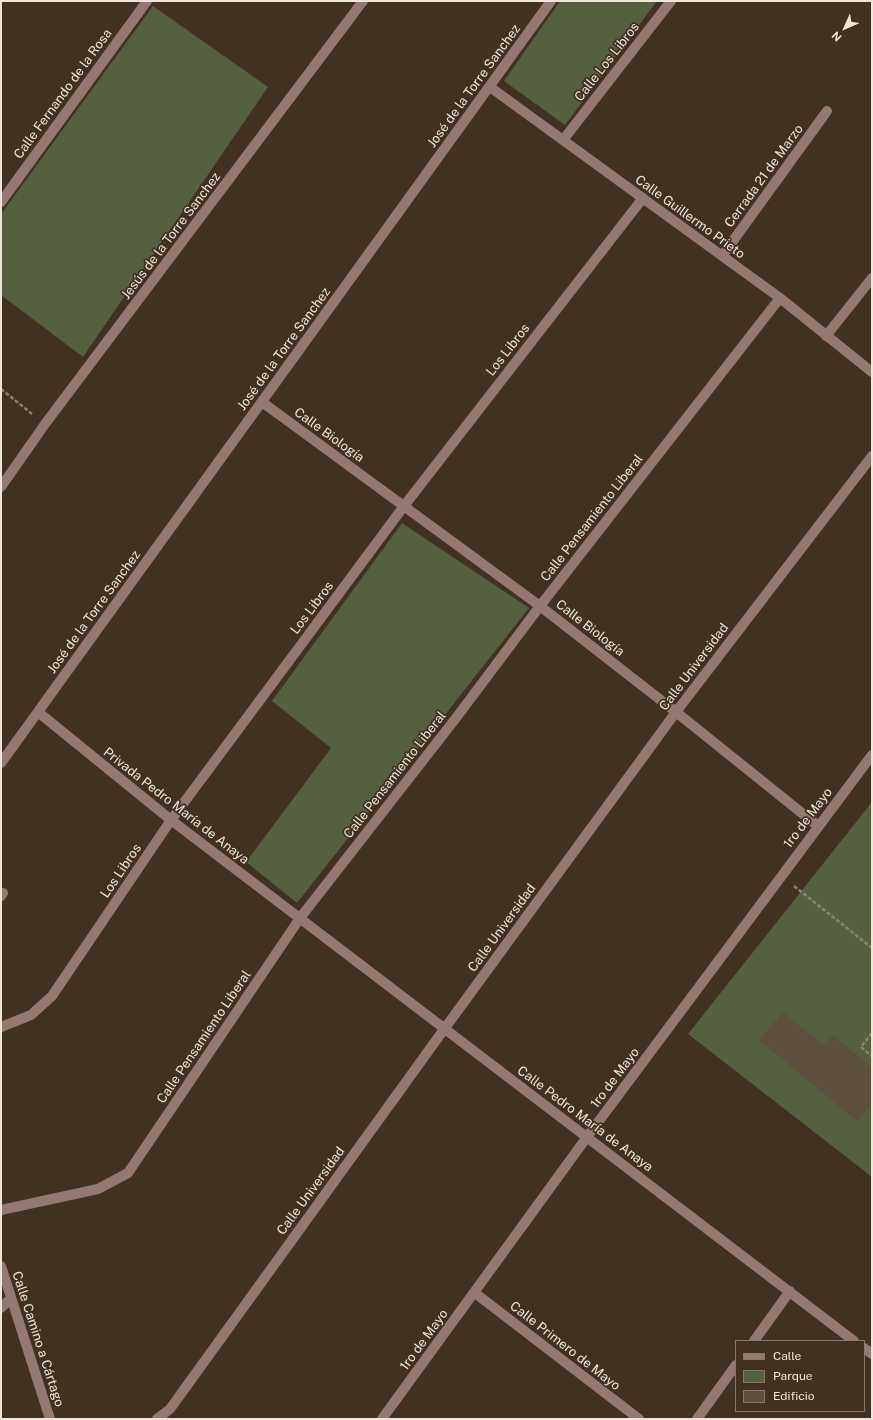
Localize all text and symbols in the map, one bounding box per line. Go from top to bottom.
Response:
north arrow [825,8,865,48]
street label: Calle Los Libros [571,20,643,104]
street label: José de la Torre Sanchez [424,22,524,150]
street label: Calle Fernando de la Rosa [11,26,115,162]
text: N [829,29,844,44]
street label: Cerrada 21 de Marzo [721,122,807,230]
street label: Jesús de la Torre Sanchez [118,170,224,302]
street label: Calle Guillermo Prieto [632,172,748,262]
street label: José de la Torre Sanchez [234,285,334,413]
street label: Los Libros [483,321,533,379]
street label: Calle Biología [291,404,367,466]
street label: Calle Pensamiento Liberal [538,451,646,585]
street label: José de la Torre Sanchez [44,548,144,676]
street label: Los Libros [287,579,337,637]
street label: Calle Biología [553,596,627,660]
street label: Calle Universidad [656,620,732,714]
street label: Calle Pensamiento Liberal [341,708,449,842]
street label: Privada Pedro María de Anaya [100,744,252,868]
street label: 1ro de Mayo [780,785,836,851]
street label: Los Libros [97,841,145,901]
street label: Calle Universidad [465,881,539,975]
street label: Calle Pensamiento Liberal [154,968,254,1106]
street label: 1ro de Mayo [587,1045,643,1111]
street label: Calle Pedro María de Anaya [514,1063,656,1175]
street label: Calle Universidad [274,1144,348,1238]
street label: Calle Camino a Cártago [9,1269,67,1409]
street label: Calle Primero de Mayo [507,1298,623,1394]
street label: 1ro de Mayo [397,1306,451,1374]
legend [735,1340,865,1412]
text: Calle [773,1349,801,1363]
text: Parque [773,1369,813,1383]
text: Edificio [773,1389,815,1403]

